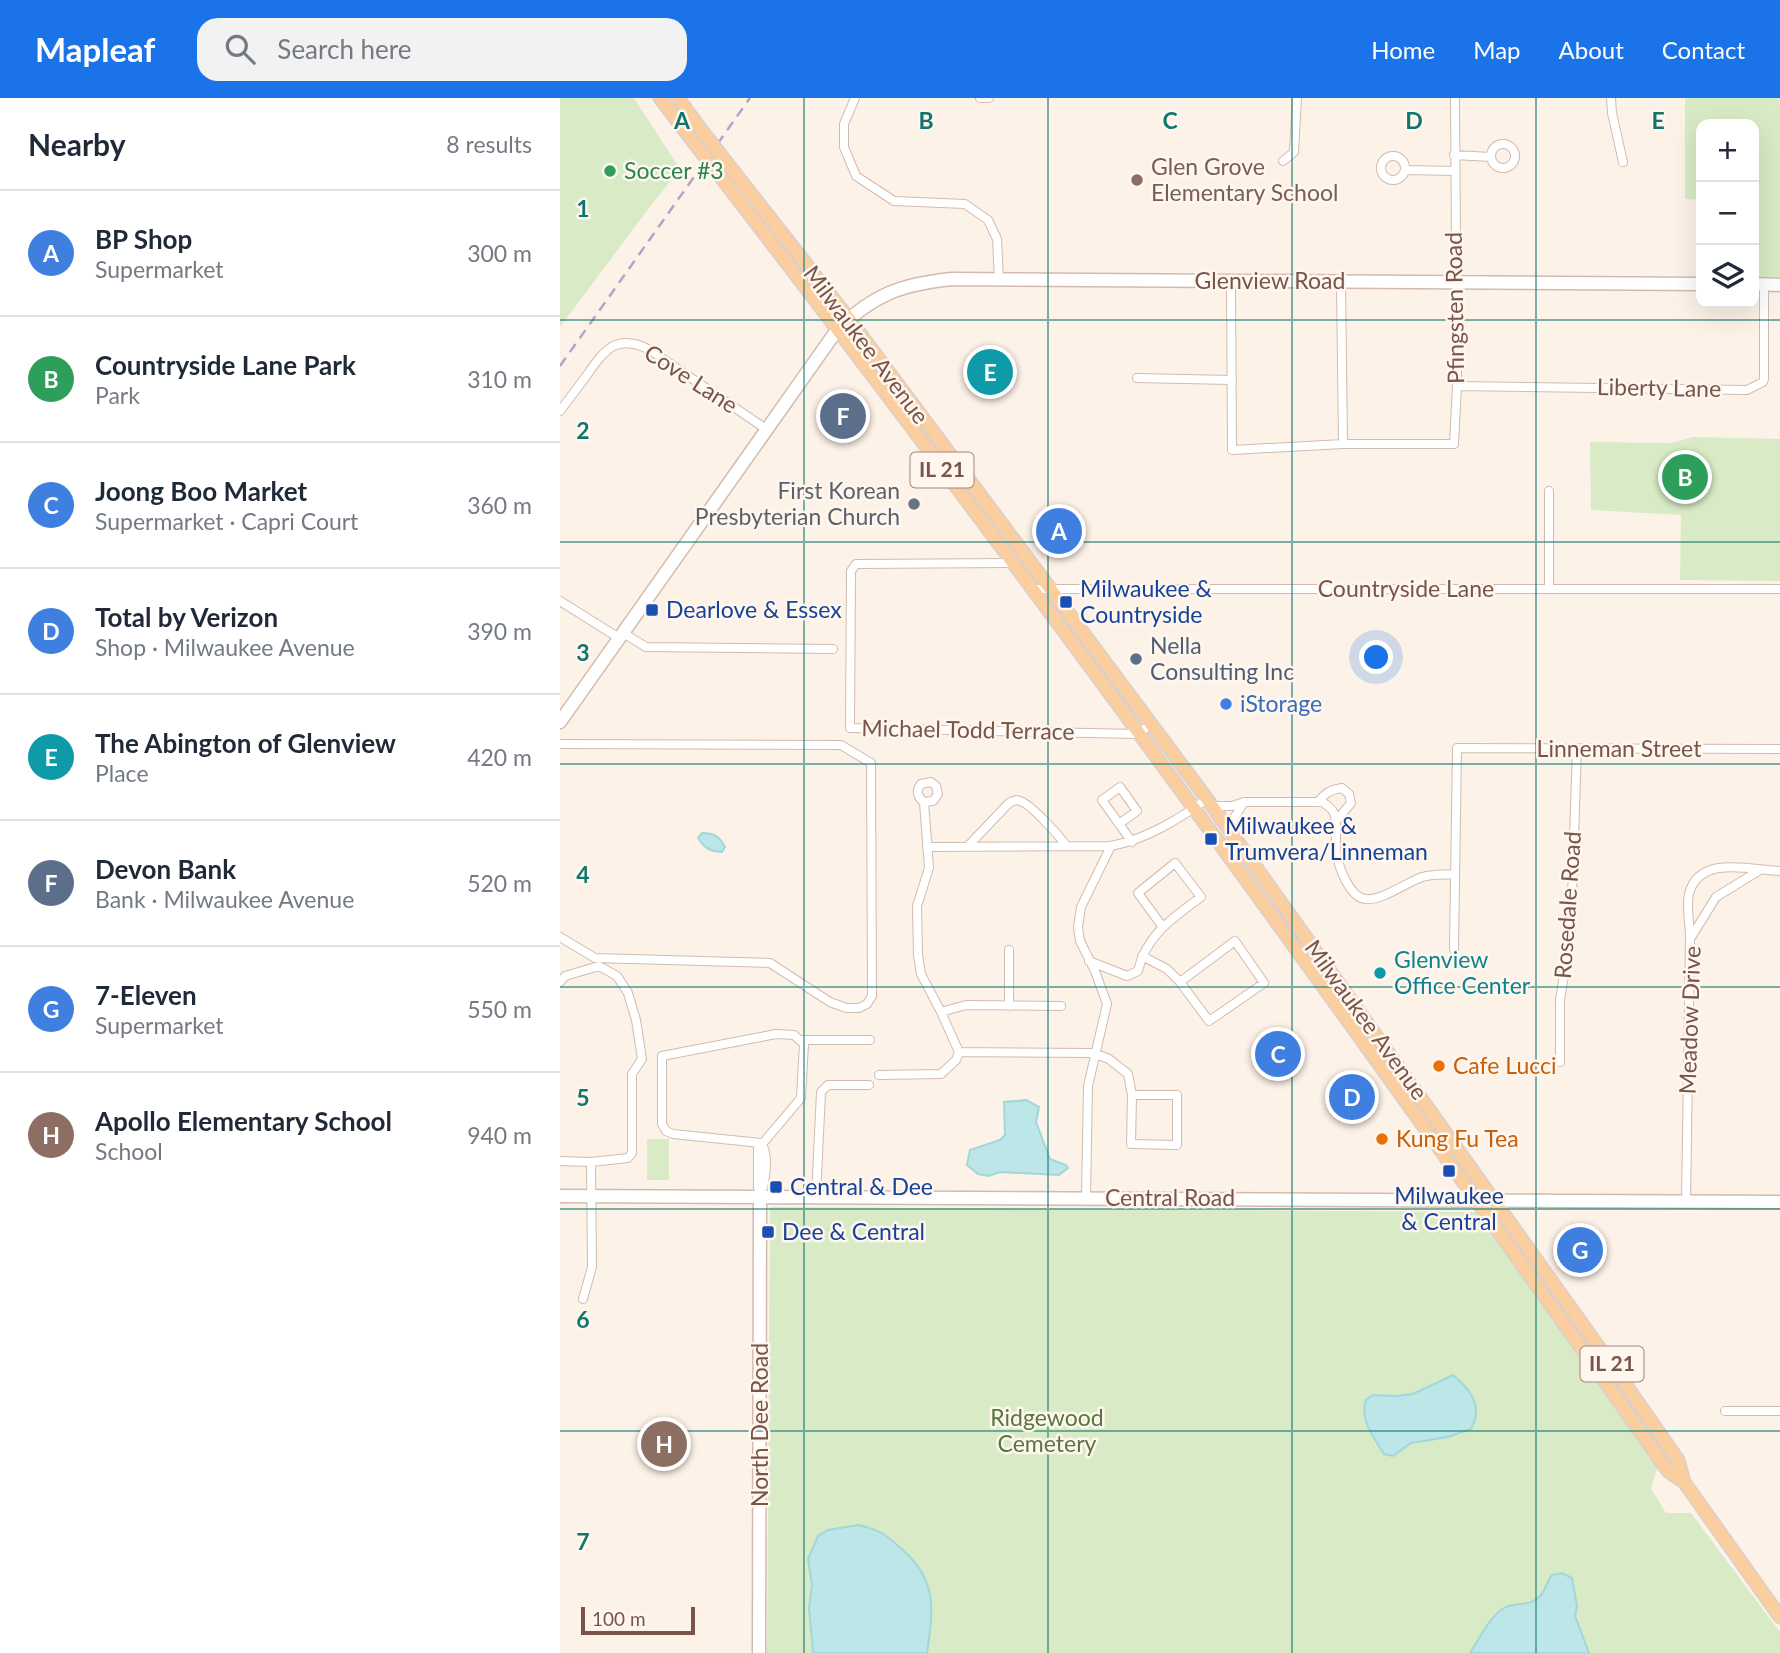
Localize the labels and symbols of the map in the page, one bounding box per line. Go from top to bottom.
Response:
text: A [673,106,691,134]
text: B [918,106,934,134]
text: C [1162,106,1178,134]
text: D [1405,106,1423,134]
text: E [1651,106,1665,134]
place label: Glen Grove Elementary School [1151,152,1338,206]
place label: Soccer #3 [624,156,724,184]
marker: Soccer #3 [602,163,618,179]
marker: Glen Grove Elementary School [1129,172,1145,188]
text: 1 [576,194,590,222]
street label: Pfingsten Road [1439,232,1469,384]
street label: Milwaukee Avenue [798,260,935,429]
street label: Glenview Road [1195,266,1345,294]
street label: Cove Lane [640,338,743,419]
pin: E [967,346,1013,398]
street label: Liberty Lane [1597,372,1721,402]
pin: F [820,390,866,442]
text: 2 [576,416,590,444]
pin: B [1662,451,1708,503]
road number: IL 21 [910,452,974,488]
place label: First Korean Presbyterian Church [695,476,900,530]
marker: First Korean Presbyterian Church [906,496,922,512]
pin: A [1036,505,1082,557]
place label: Milwaukee & Countryside [1080,574,1213,628]
street label: Countryside Lane [1318,574,1494,602]
marker: Milwaukee & Countryside [1058,594,1074,610]
place label: Dearlove & Essex [666,595,842,623]
marker: Dearlove & Essex [644,602,660,618]
place label: Nella Consulting Inc [1150,631,1294,685]
text: 3 [576,638,590,666]
your location [1359,640,1393,674]
marker: Nella Consulting Inc [1128,651,1144,667]
place label: iStorage [1240,689,1322,717]
marker: iStorage [1218,696,1234,712]
street label: Michael Todd Terrace [861,713,1075,745]
street label: Linneman Street [1537,734,1702,762]
place label: Milwaukee & Trumvera/Linneman [1225,811,1428,865]
street label: Rosedale Road [1548,830,1586,980]
marker: Milwaukee & Trumvera/Linneman [1203,831,1219,847]
text: 4 [576,860,590,888]
street label: Milwaukee Avenue [1299,934,1434,1105]
place label: Glenview Office Center [1394,945,1531,999]
street label: Meadow Drive [1672,945,1706,1095]
marker: Glenview Office Center [1372,965,1388,981]
pin: C [1255,1028,1301,1080]
place label: Cafe Lucci [1453,1051,1557,1079]
marker: Cafe Lucci [1431,1058,1447,1074]
pin: D [1329,1071,1375,1123]
text: 5 [576,1083,590,1111]
place label: Kung Fu Tea [1396,1124,1519,1152]
marker: Kung Fu Tea [1374,1131,1390,1147]
marker: Milwaukee & Central [1441,1163,1457,1179]
place label: Central & Dee [790,1172,933,1200]
marker: Central & Dee [768,1179,784,1195]
place label: Milwaukee & Central [1394,1181,1504,1235]
street label: Central Road [1105,1183,1235,1211]
place label: Dee & Central [782,1217,925,1245]
marker: Dee & Central [760,1224,776,1240]
pin: G [1557,1224,1603,1276]
text: 6 [576,1305,590,1333]
street label: North Dee Road [745,1343,773,1507]
road number: IL 21 [1580,1346,1644,1382]
park label: Ridgewood Cemetery [990,1403,1104,1457]
pin: H [641,1418,687,1470]
text: 7 [576,1527,590,1555]
scale bar [581,1604,695,1636]

